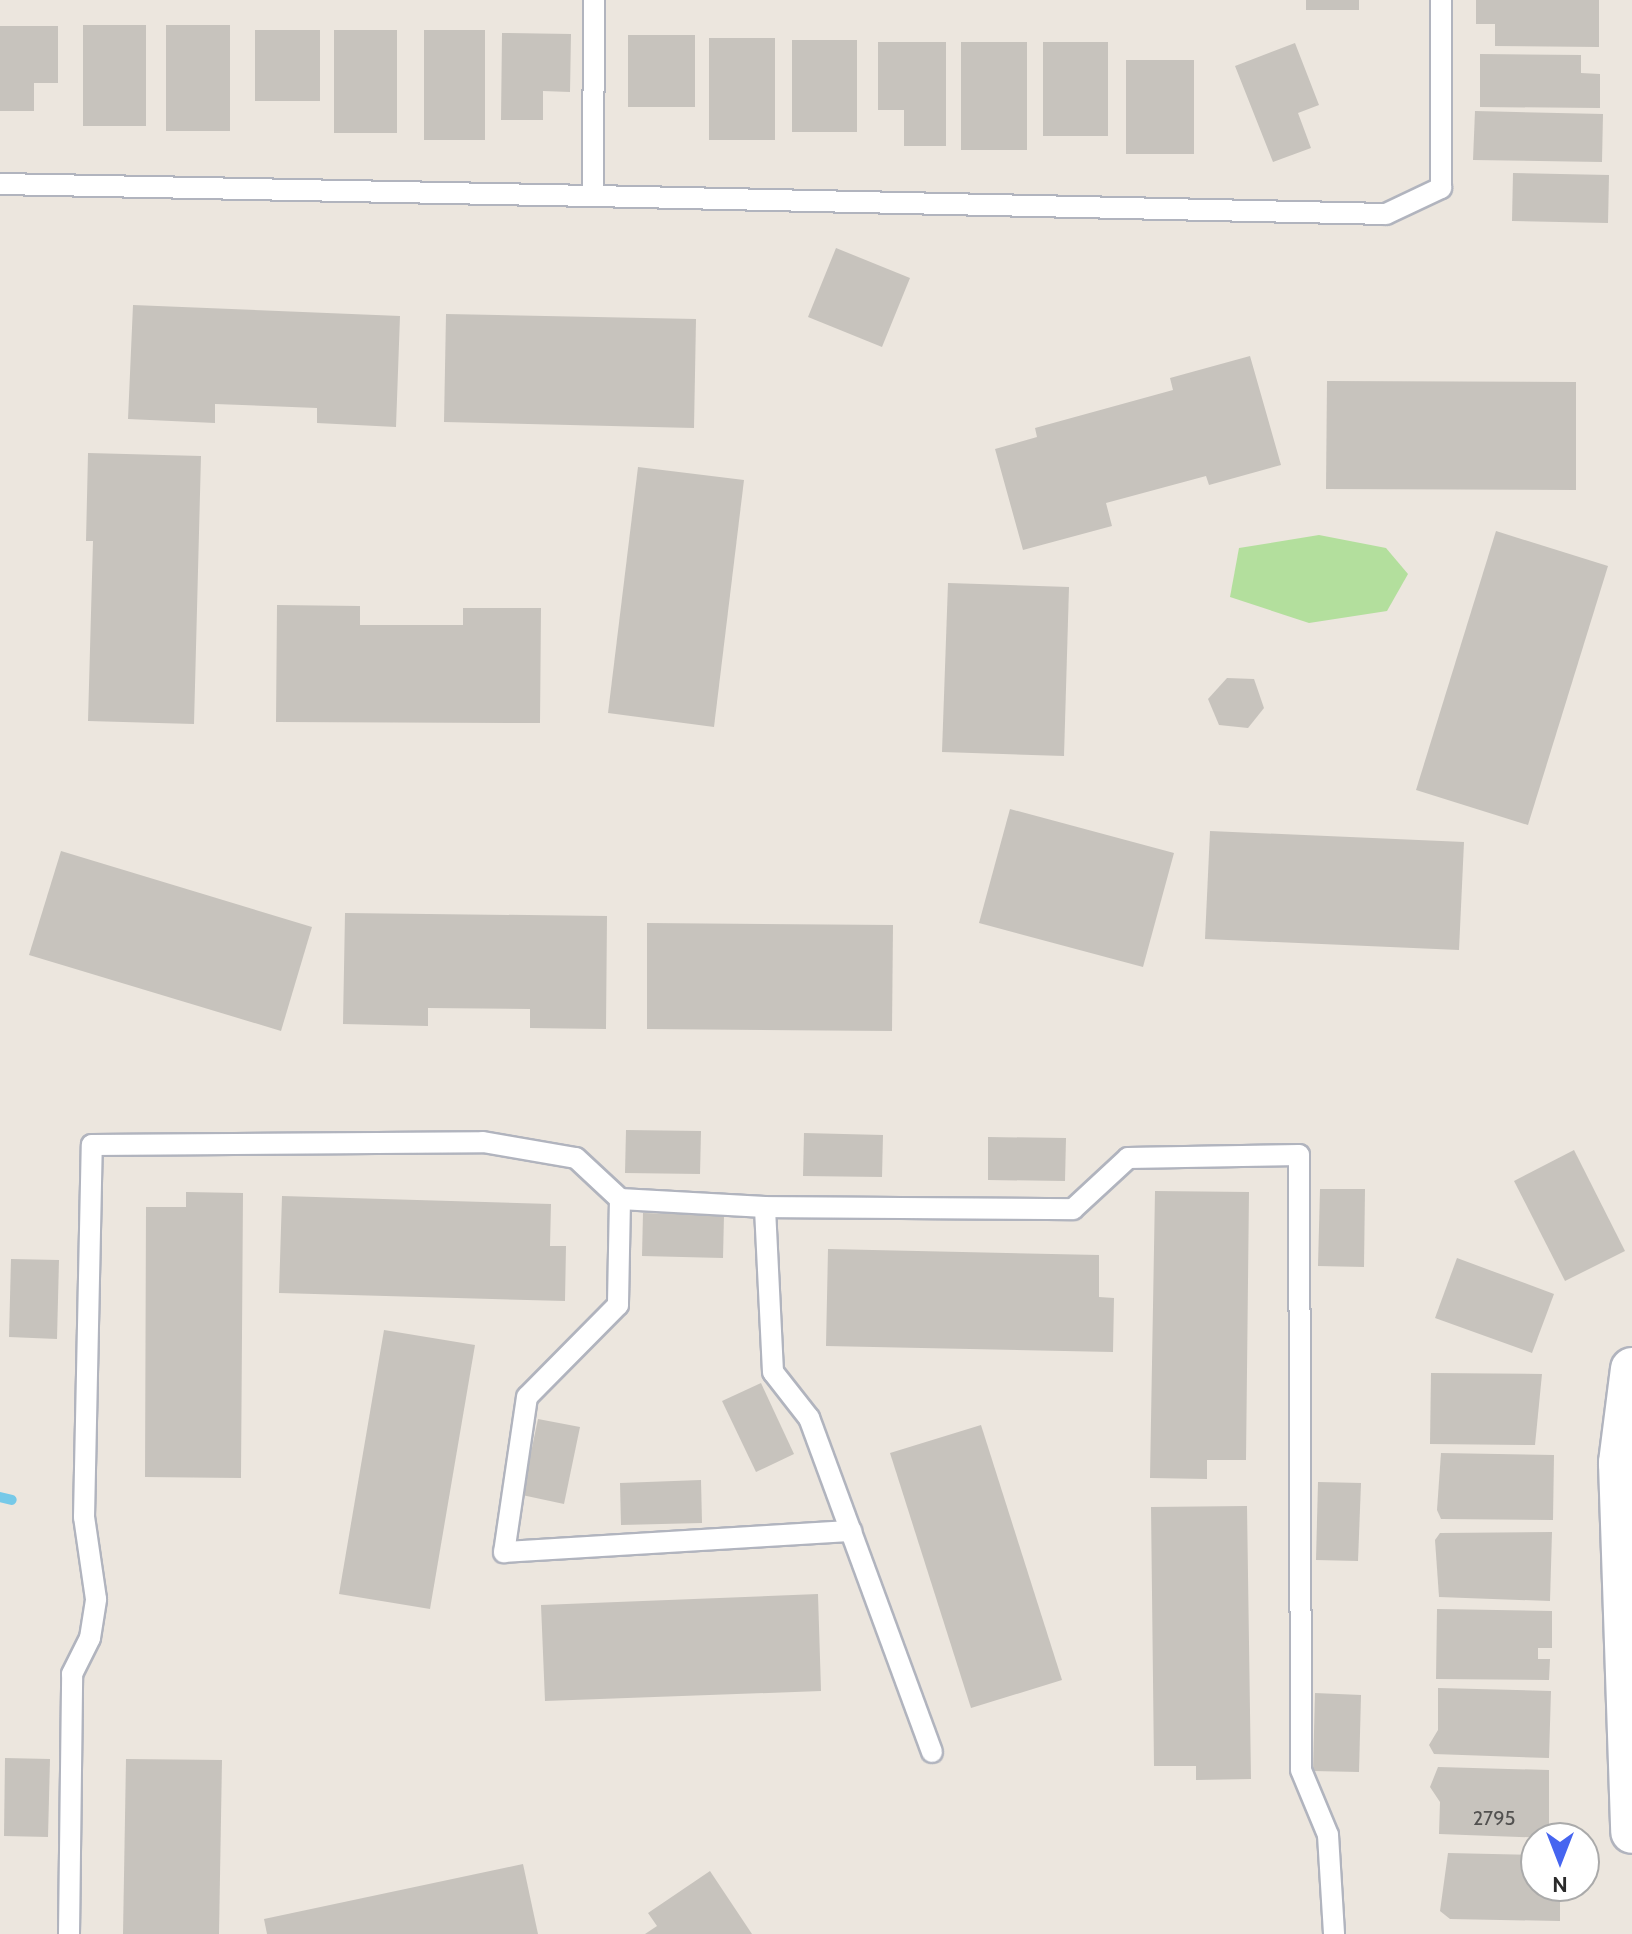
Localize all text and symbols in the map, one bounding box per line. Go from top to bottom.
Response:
house number: 2795 [1473,1806,1515,1830]
north arrow [1520,1822,1600,1902]
text: N [1552,1871,1568,1898]

